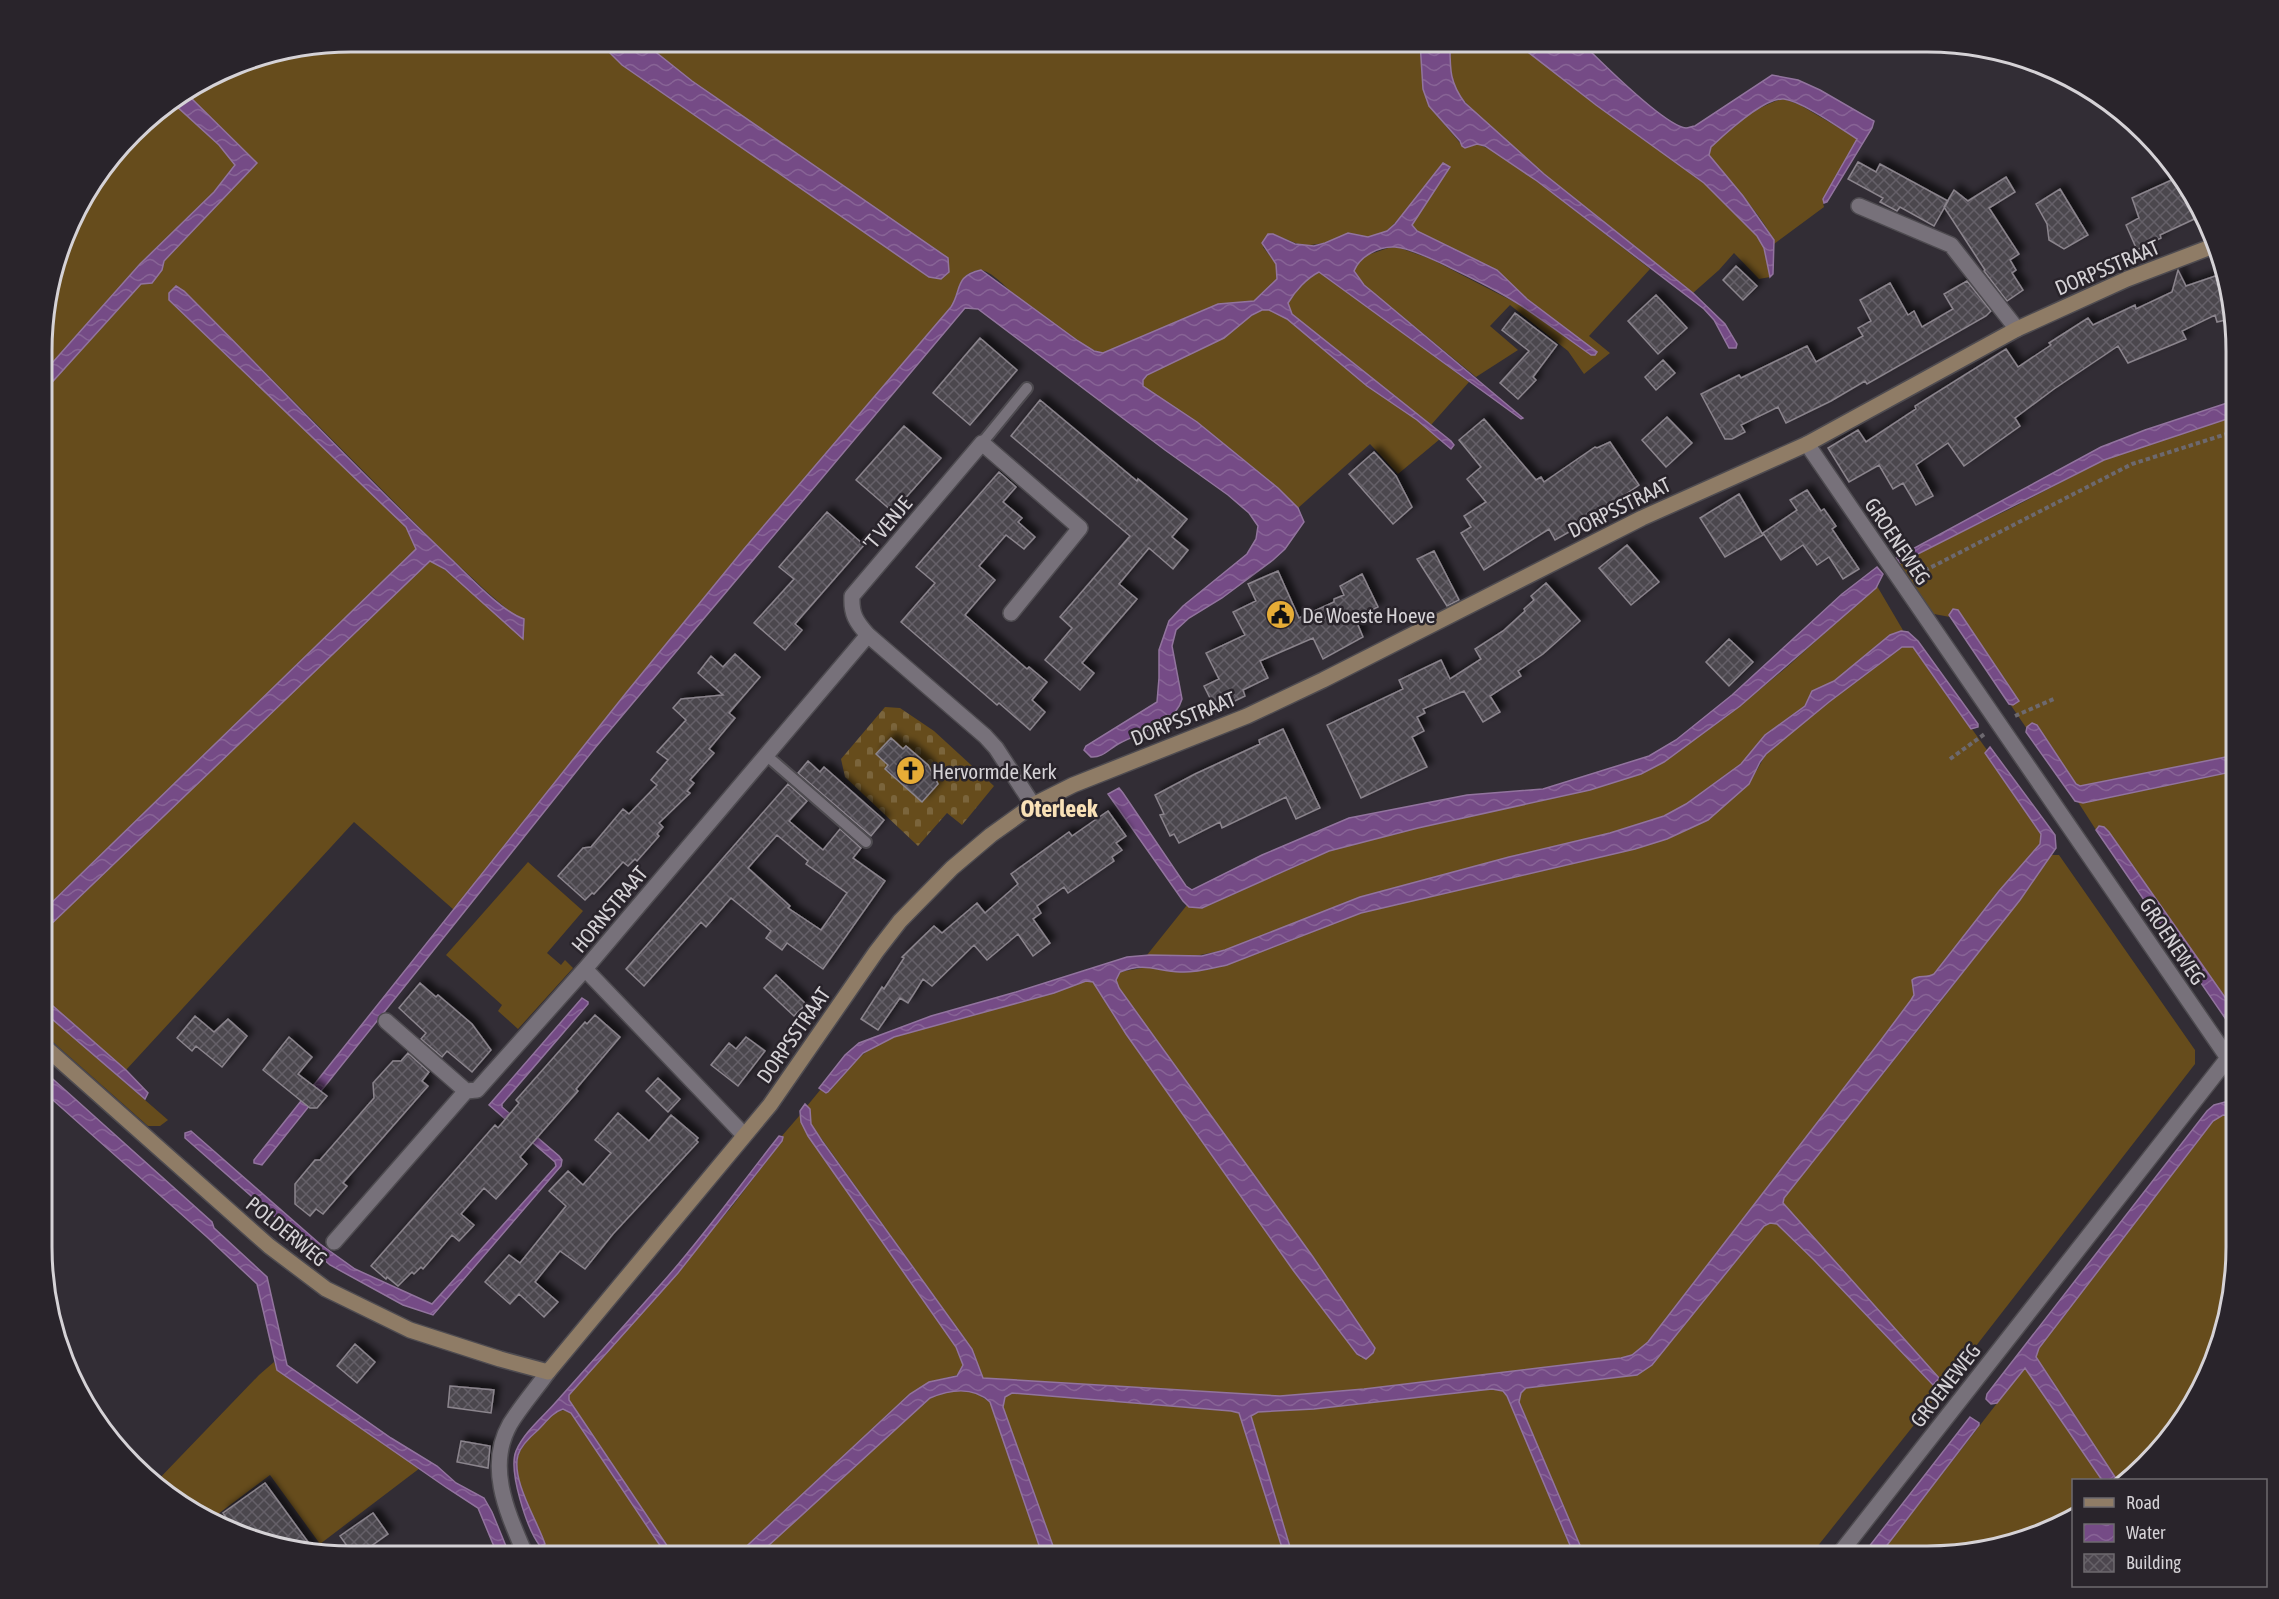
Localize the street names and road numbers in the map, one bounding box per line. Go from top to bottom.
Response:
street label: DORPSSTRAAT [2051,234,2163,300]
street label: DORPSSTRAAT [1564,472,1674,542]
street label: 'T VENJE [858,491,916,555]
street label: GROENEWEG [1860,493,1936,589]
street label: DORPSSTRAAT [1127,686,1239,750]
street label: HORNSTRAAT [566,861,652,957]
street label: GROENEWEG [2135,893,2211,989]
street label: DORPSSTRAAT [751,983,835,1087]
street label: POLDERWEG [242,1191,332,1271]
street label: GROENEWEG [1905,1338,1985,1432]

